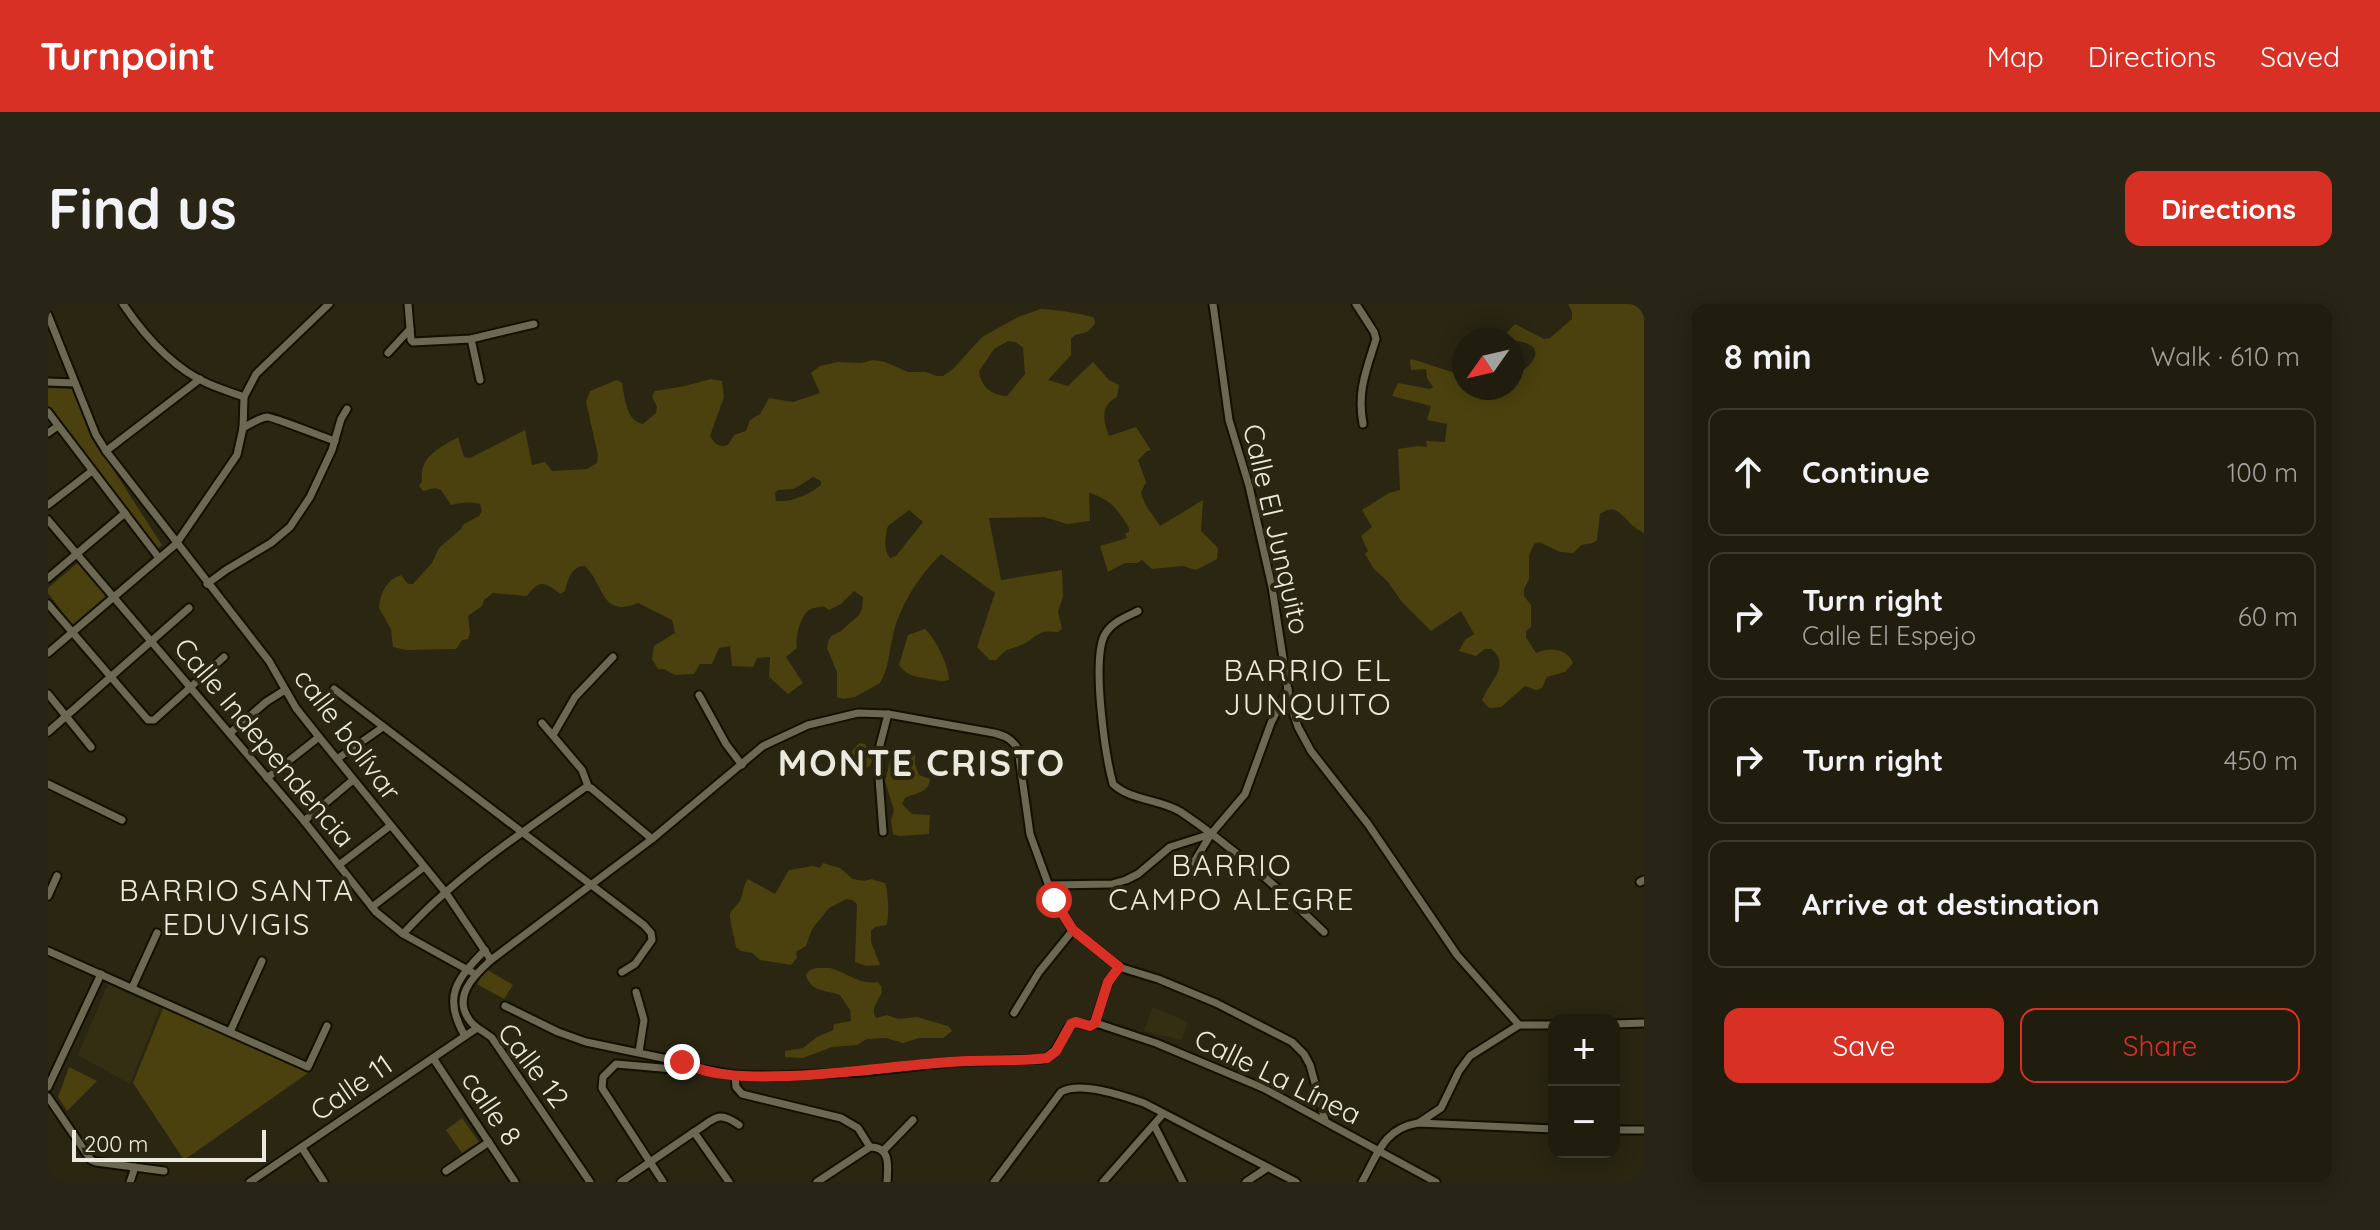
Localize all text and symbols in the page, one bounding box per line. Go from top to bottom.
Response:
text: Turnpoint [40,32,215,80]
text: Map [1987,39,2044,74]
text: Directions [2088,39,2216,74]
text: Saved [2260,39,2340,74]
button: Directions [2125,171,2332,246]
text: Find us [48,173,237,243]
north arrow [1452,328,1524,400]
text: 8 min [1724,335,1812,378]
text: Walk · 610 m [2150,340,2300,373]
street label: Calle El Junquito [1236,421,1318,637]
icon: ahead [1726,450,1770,494]
text: Continue [1802,453,1930,491]
text: 100 m [2227,456,2298,489]
text: Turn right [1802,581,1943,619]
icon: right [1726,594,1770,638]
text: 60 m [2238,600,2298,633]
text: Calle El Espejo [1802,619,1976,652]
street label: Calle Independencia [167,630,363,854]
district label: BARRIO EL JUNQUITO [1223,651,1393,723]
street label: calle bolívar [287,661,409,807]
icon: right [1726,738,1770,782]
district label: MONTE CRISTO [778,740,1066,785]
text: Turn right [1802,741,1943,779]
text: 450 m [2224,744,2298,777]
district label: BARRIO CAMPO ALEGRE [1108,846,1356,918]
district label: BARRIO SANTA EDUVIGIS [119,871,355,943]
route start [1036,882,1072,918]
icon: arrive [1726,882,1770,926]
text: Arrive at destination [1802,885,2100,923]
button: Save [1724,1008,2004,1083]
button: Share [2020,1008,2300,1083]
map controls [1548,1014,1620,1158]
button: + [1548,1014,1620,1086]
street label: Calle 12 [491,1016,577,1114]
street label: Calle La Línea [1189,1021,1367,1131]
route end [664,1044,700,1080]
street label: Calle 11 [303,1046,399,1128]
street label: calle 8 [454,1064,530,1152]
button: − [1548,1086,1620,1158]
scale bar [72,1126,266,1162]
text: 200 m [84,1130,148,1158]

